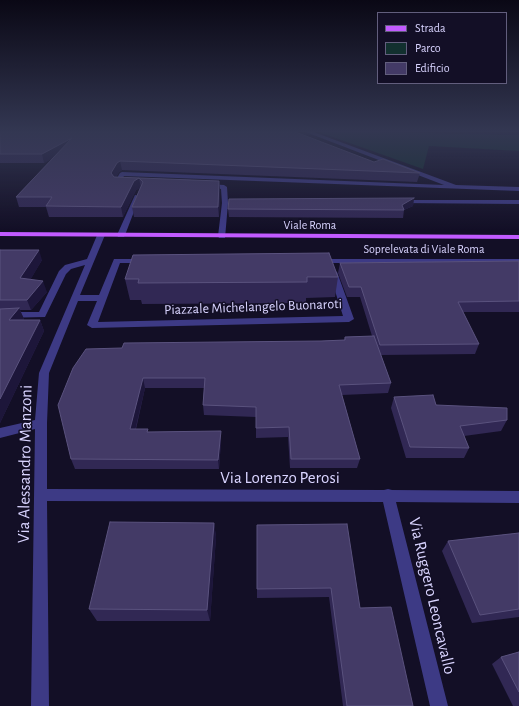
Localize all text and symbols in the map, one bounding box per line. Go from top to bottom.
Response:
legend [377,12,507,84]
text: Strada [415,22,446,34]
text: Parco [415,42,441,54]
text: Edificio [415,62,450,74]
street label: Viale Roma [284,218,336,232]
street label: Soprelevata di Viale Roma [364,242,484,256]
street label: Piazzale Michelangelo Buonaroti [164,295,342,319]
street label: Via Alessandro Manzoni [13,385,37,543]
street label: Via Lorenzo Perosi [220,468,340,488]
street label: Via Ruggero Leoncavallo [404,516,460,676]

